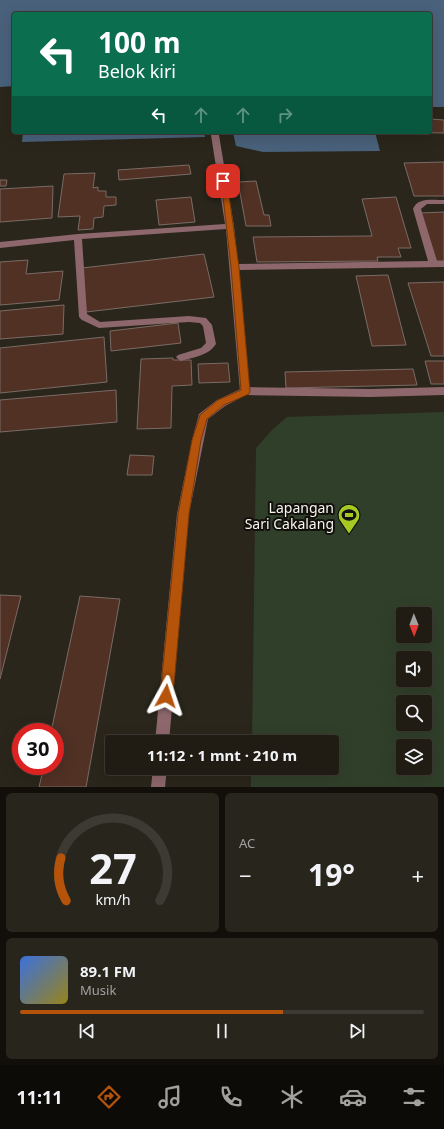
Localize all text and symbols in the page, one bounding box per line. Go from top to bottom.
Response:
text: 100 m [98,23,181,61]
icon: left [32,28,84,80]
text: Belok kiri [98,59,176,83]
icon: left [148,104,170,126]
icon: ahead [190,104,212,126]
icon: ahead [232,104,254,126]
icon: right [274,104,296,126]
pin [206,164,240,198]
icon: arrive [212,170,234,192]
place label: Lapangan Sari Cakalang [245,498,334,533]
sports icon: Lapangan Sari Cakalang [336,502,362,535]
north arrow [396,607,432,643]
map controls [396,607,432,775]
button: sound [396,651,432,687]
position arrow [145,675,187,717]
button: search [396,695,432,731]
speed limit sign: 30 [12,723,64,775]
button: layers [396,739,432,775]
text: 11:12 · 1 mnt · 210 m [147,745,297,765]
text: AC [239,834,255,852]
text: 27 [89,839,136,895]
text: 19° [308,854,355,895]
text: − [239,860,252,890]
text: + [411,860,424,890]
text: km/h [95,889,130,908]
text: 89.1 FM [80,961,136,981]
text: Musik [80,981,116,999]
icon: previous [76,1020,98,1042]
icon: pause [211,1020,233,1042]
icon: next [346,1020,368,1042]
icon: directions [95,1083,123,1111]
icon: music [156,1083,184,1111]
icon: phone [217,1083,245,1111]
icon: climate [278,1083,306,1111]
icon: car [339,1083,367,1111]
icon: filters [400,1083,428,1111]
text: 11:11 [16,1085,63,1109]

